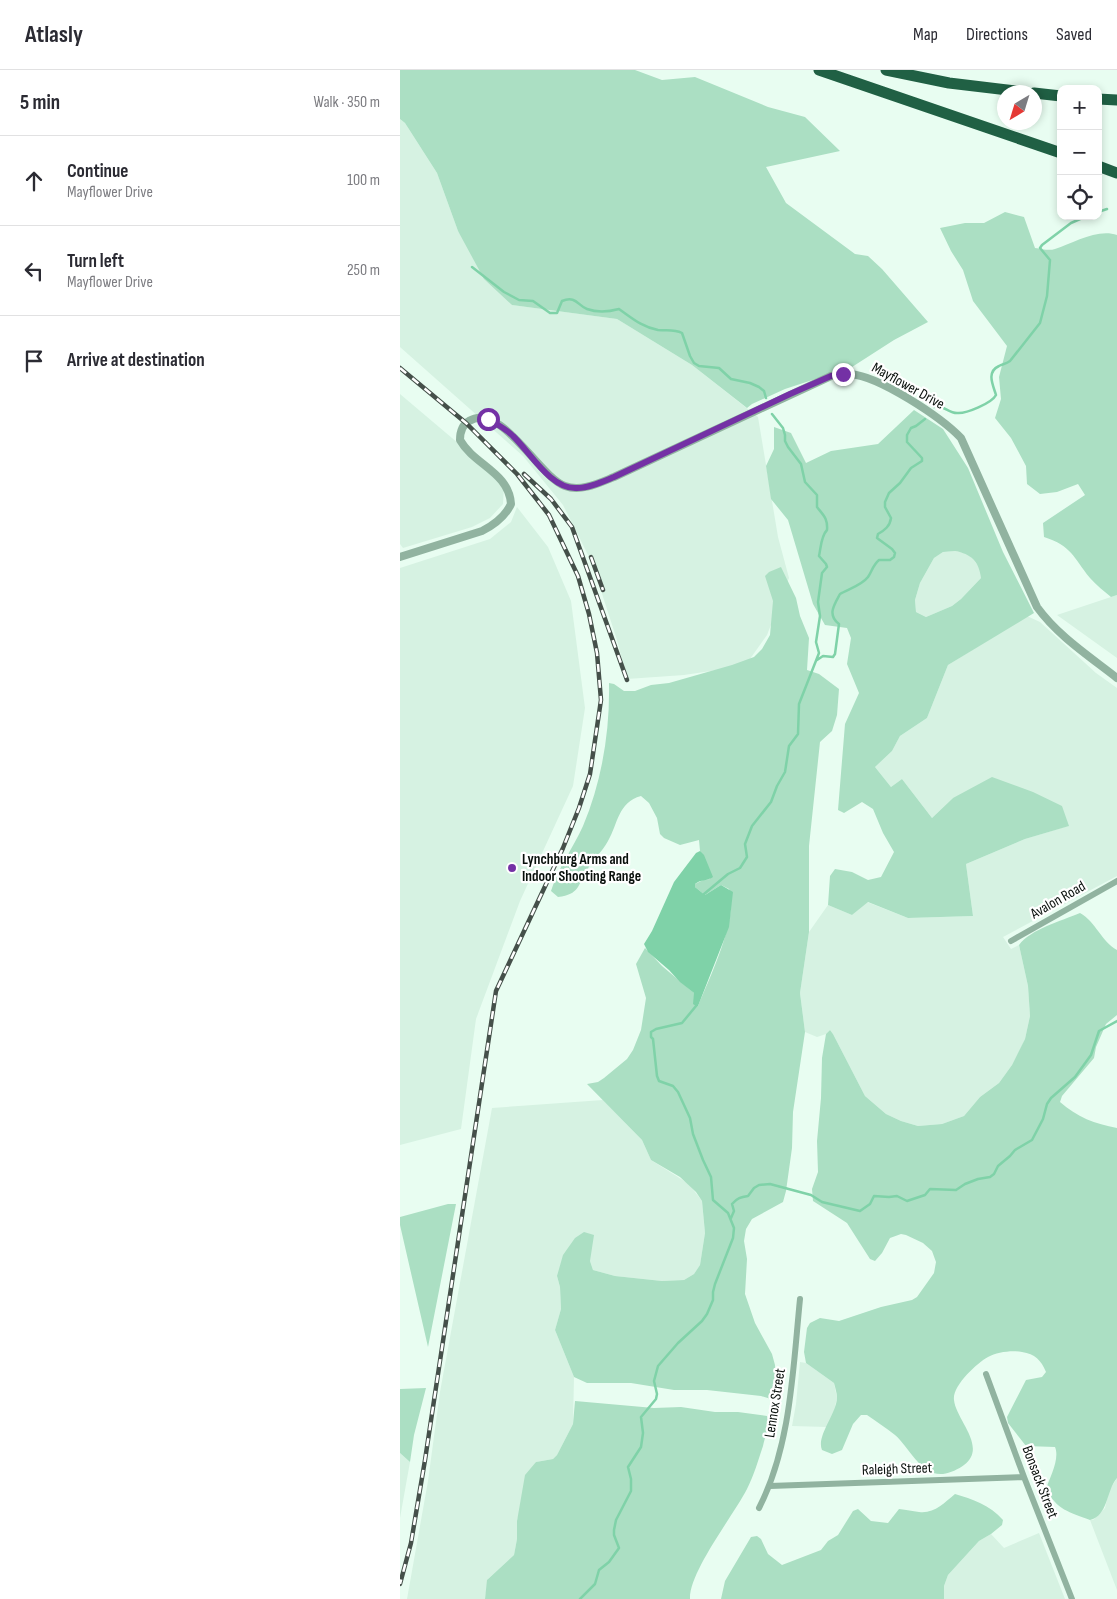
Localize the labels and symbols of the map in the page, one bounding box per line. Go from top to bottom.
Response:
north arrow [997,85,1042,130]
street label: Mayflower Drive [868,358,948,414]
route end [832,363,855,386]
route start [477,408,500,431]
place label: Lynchburg Arms and Indoor Shooting Range [522,850,641,886]
marker: Lynchburg Arms and Indoor Shooting Range [506,862,518,874]
street label: Avalon Road [1026,877,1089,924]
street label: Lennox Street [760,1367,790,1439]
street label: Bonsack Street [1017,1443,1063,1521]
street label: Raleigh Street [861,1458,933,1480]

